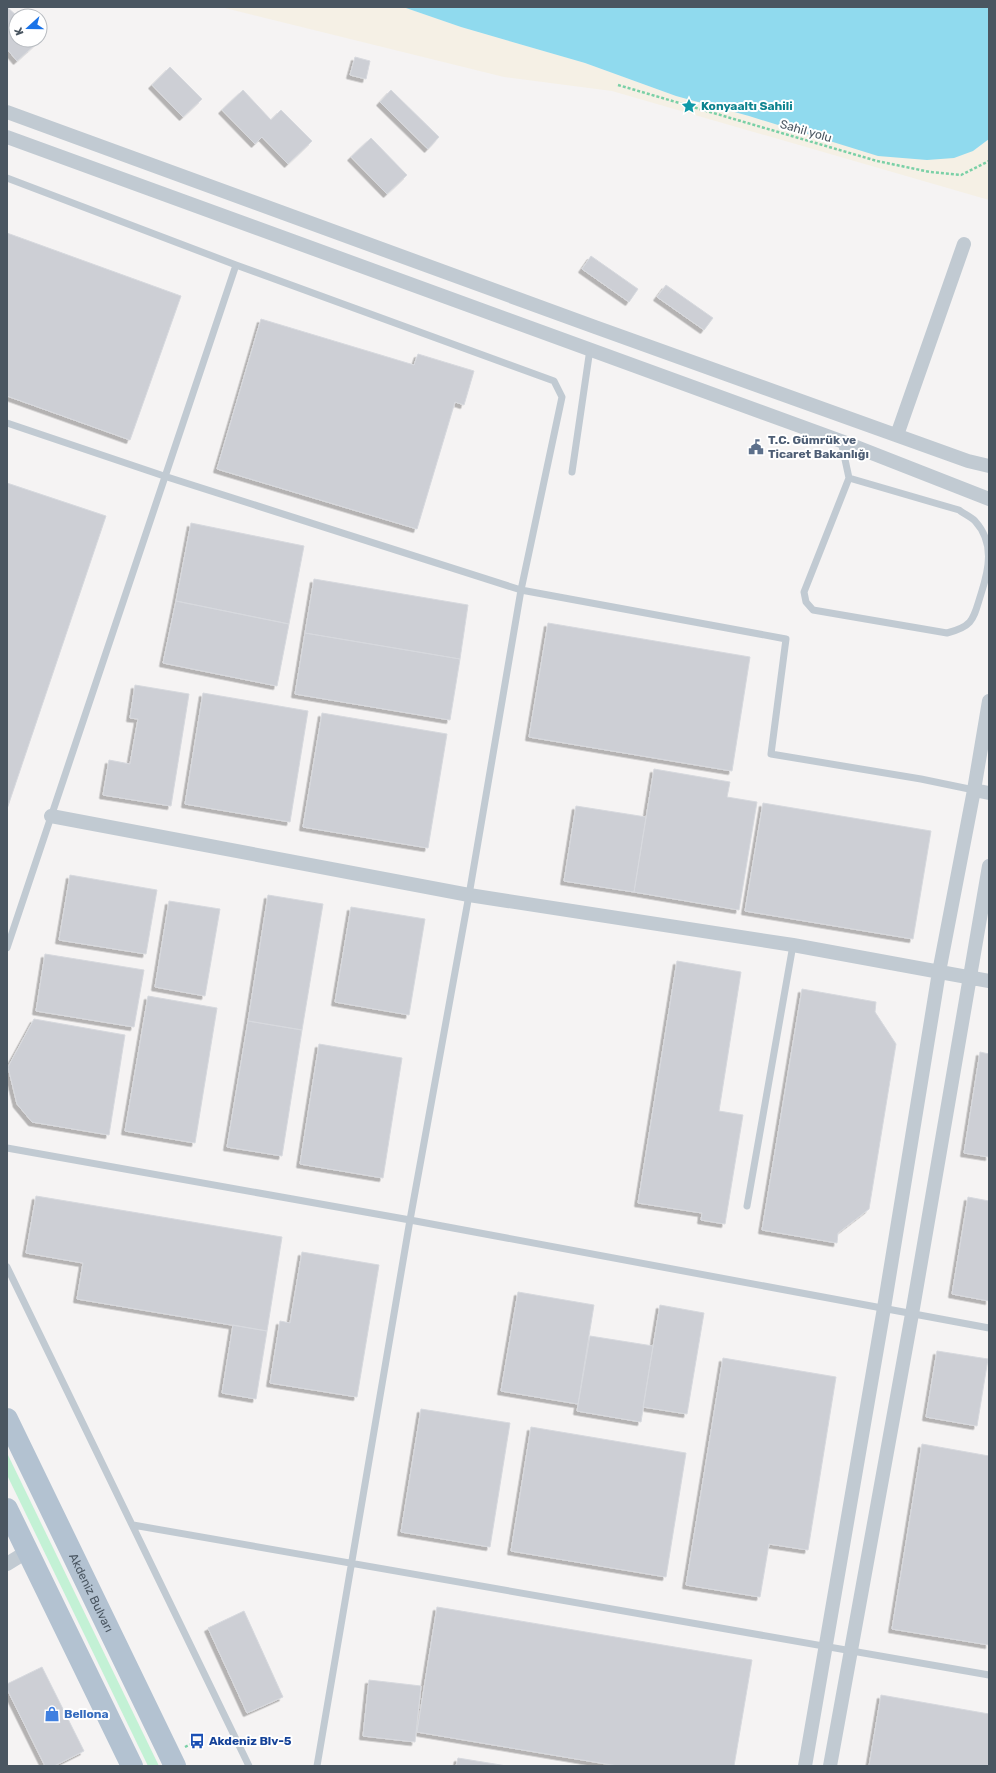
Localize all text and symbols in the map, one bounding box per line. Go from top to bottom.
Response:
north arrow [8,8,48,48]
text: K [12,25,27,37]
place icon: Konyaaltı Sahili [680,97,698,115]
place label: Konyaaltı Sahili [701,99,793,113]
street label: Sahil yolu [778,117,834,145]
place label: T.C. Gümrük ve Ticaret Bakanlığı [768,433,869,461]
public building icon: T.C. Gümrük ve Ticaret Bakanlığı [747,438,765,456]
street label: Akdeniz Bulvarı [66,1551,116,1634]
shop icon: Bellona [43,1705,61,1723]
place label: Bellona [64,1707,109,1721]
bus stop icon: Akdeniz Blv-5 [188,1732,206,1750]
place label: Akdeniz Blv-5 [209,1734,292,1748]

